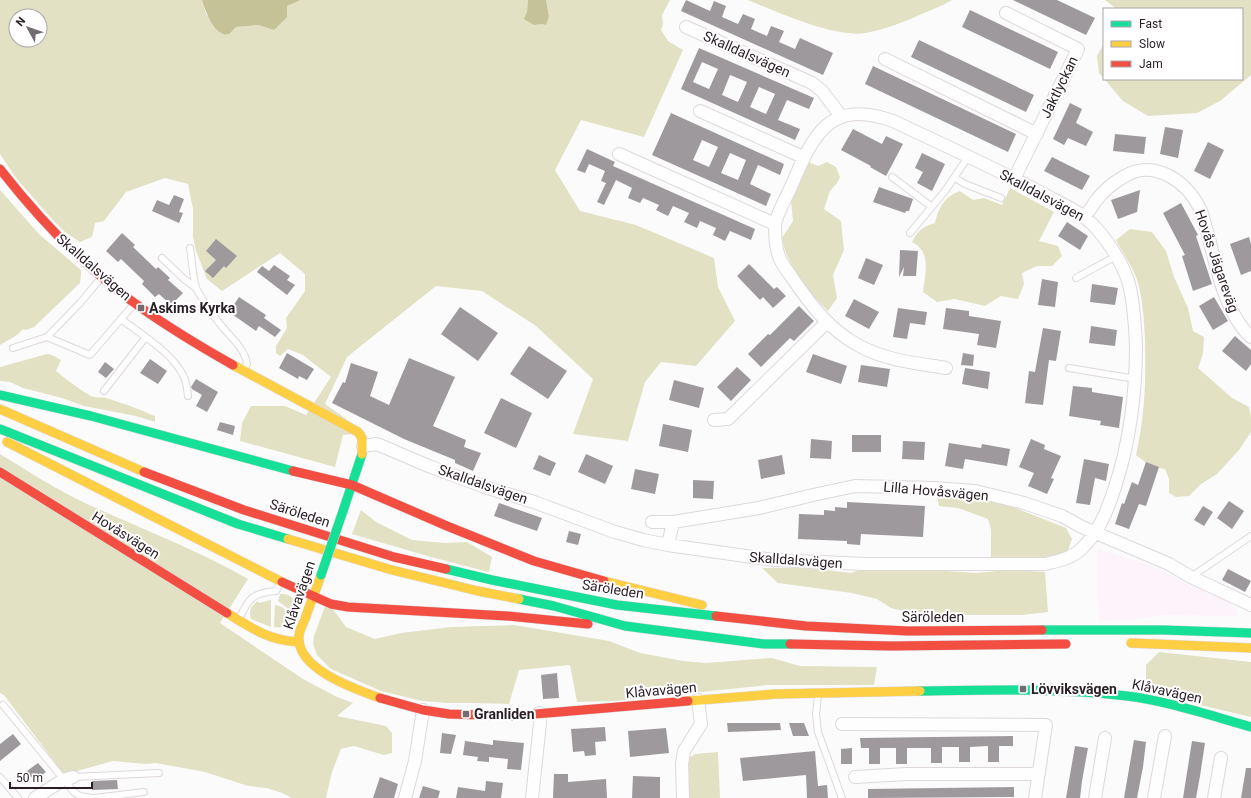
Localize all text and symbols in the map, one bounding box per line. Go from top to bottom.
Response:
north arrow [8,8,48,48]
legend [1103,8,1243,80]
text: N [13,15,28,29]
text: Fast [1139,17,1162,31]
street label: Skalldalsvägen [701,28,793,80]
text: Slow [1139,37,1165,51]
street label: Jaktlyckan [1037,54,1081,120]
text: Jam [1139,57,1163,71]
street label: Skalldalsvägen [997,166,1087,224]
street label: Hovås Jägareväg [1192,207,1242,315]
street label: Skalldalsvägen [54,230,134,304]
place label: Askims Kyrka [149,300,236,316]
marker: Askims Kyrka [136,303,146,313]
street label: Skalldalsvägen [436,461,530,507]
street label: Lilla Hovåsvägen [883,478,989,504]
street label: Säröleden [268,496,332,530]
street label: Hovåsvägen [89,508,163,562]
street label: Skalldalsvägen [749,549,843,571]
street label: Klåvavägen [280,559,318,631]
street label: Säröleden [581,576,645,602]
street label: Säröleden [902,609,964,625]
street label: Klåvavägen [1131,676,1203,706]
street label: Klåvavägen [625,679,697,701]
place label: Lövviksvägen [1031,681,1117,697]
marker: Lövviksvägen [1018,684,1028,694]
place label: Granliden [474,706,535,722]
marker: Granliden [461,709,471,719]
scale bar [10,764,92,790]
text: 50 m [16,771,43,785]

